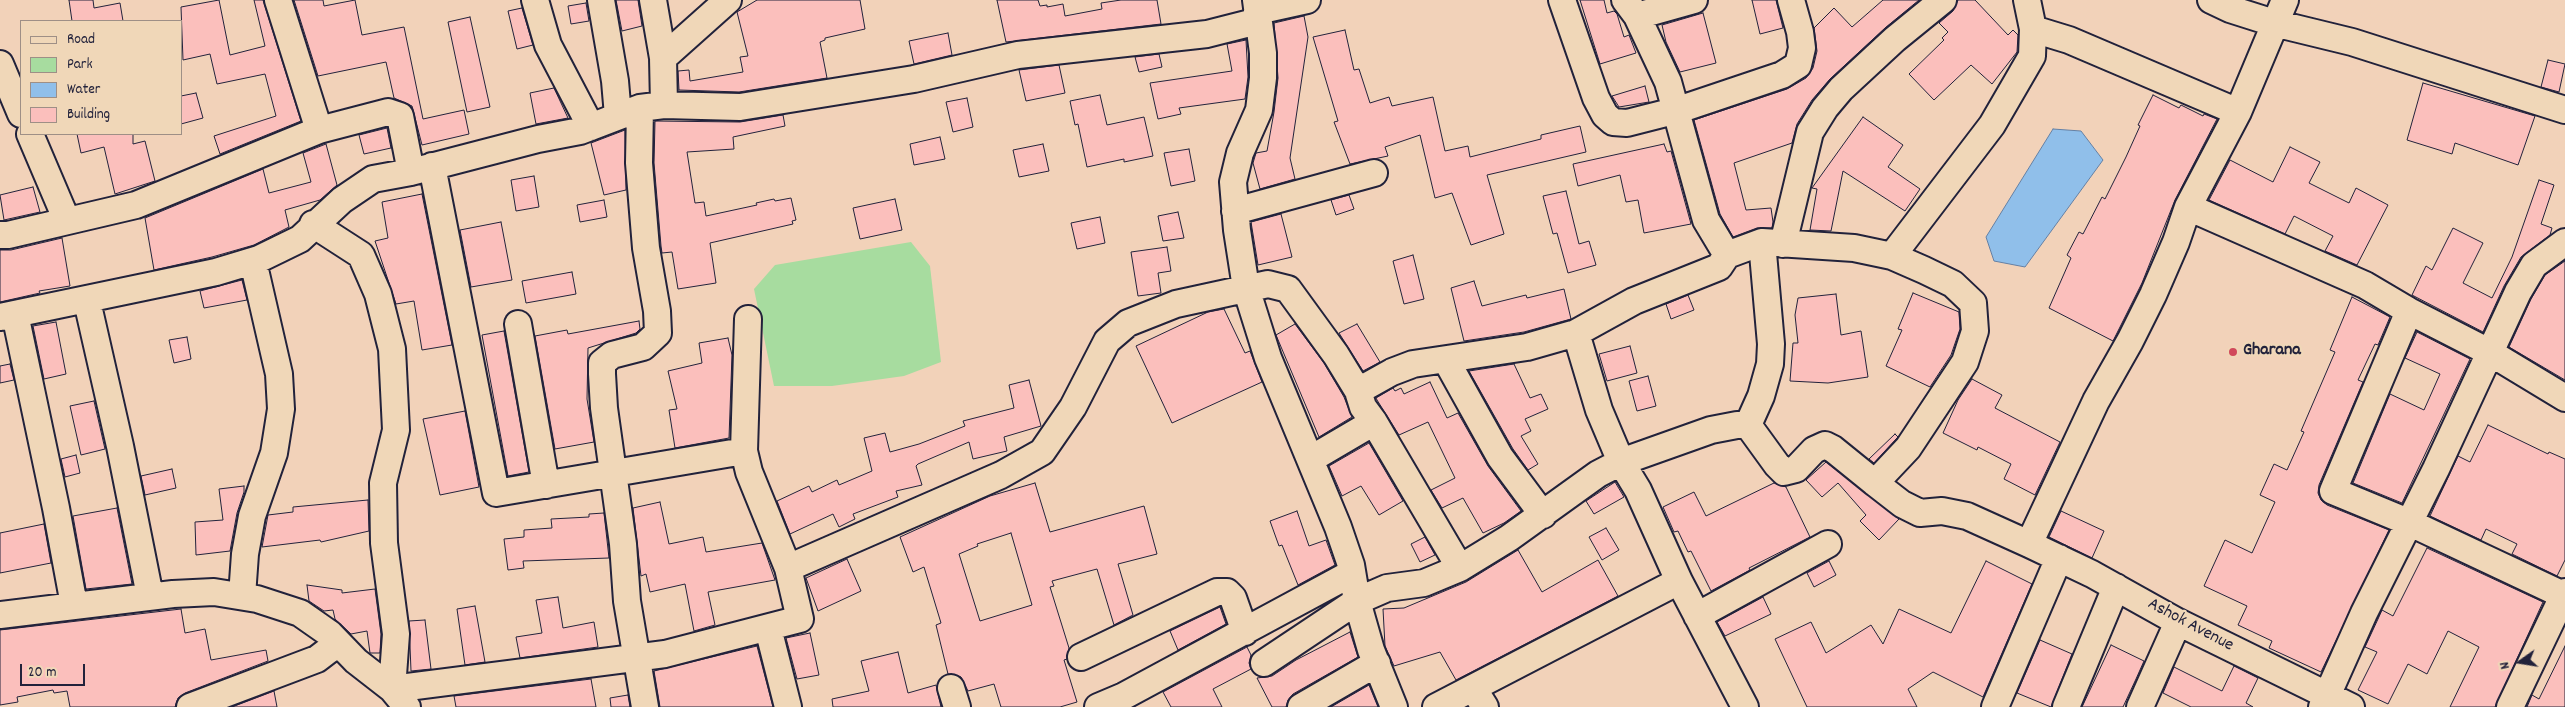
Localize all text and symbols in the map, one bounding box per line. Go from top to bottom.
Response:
legend [20,20,182,135]
text: Road [67,29,95,51]
text: Park [67,54,93,76]
text: Water [67,79,100,101]
text: Building [67,104,110,126]
place label: Gharana [2243,341,2301,363]
marker: Gharana [2227,346,2239,358]
street label: Ashok Avenue [2143,594,2237,658]
north arrow [2495,637,2545,687]
scale bar [22,654,88,686]
text: N [2495,660,2516,671]
text: 20 m [28,662,56,684]

